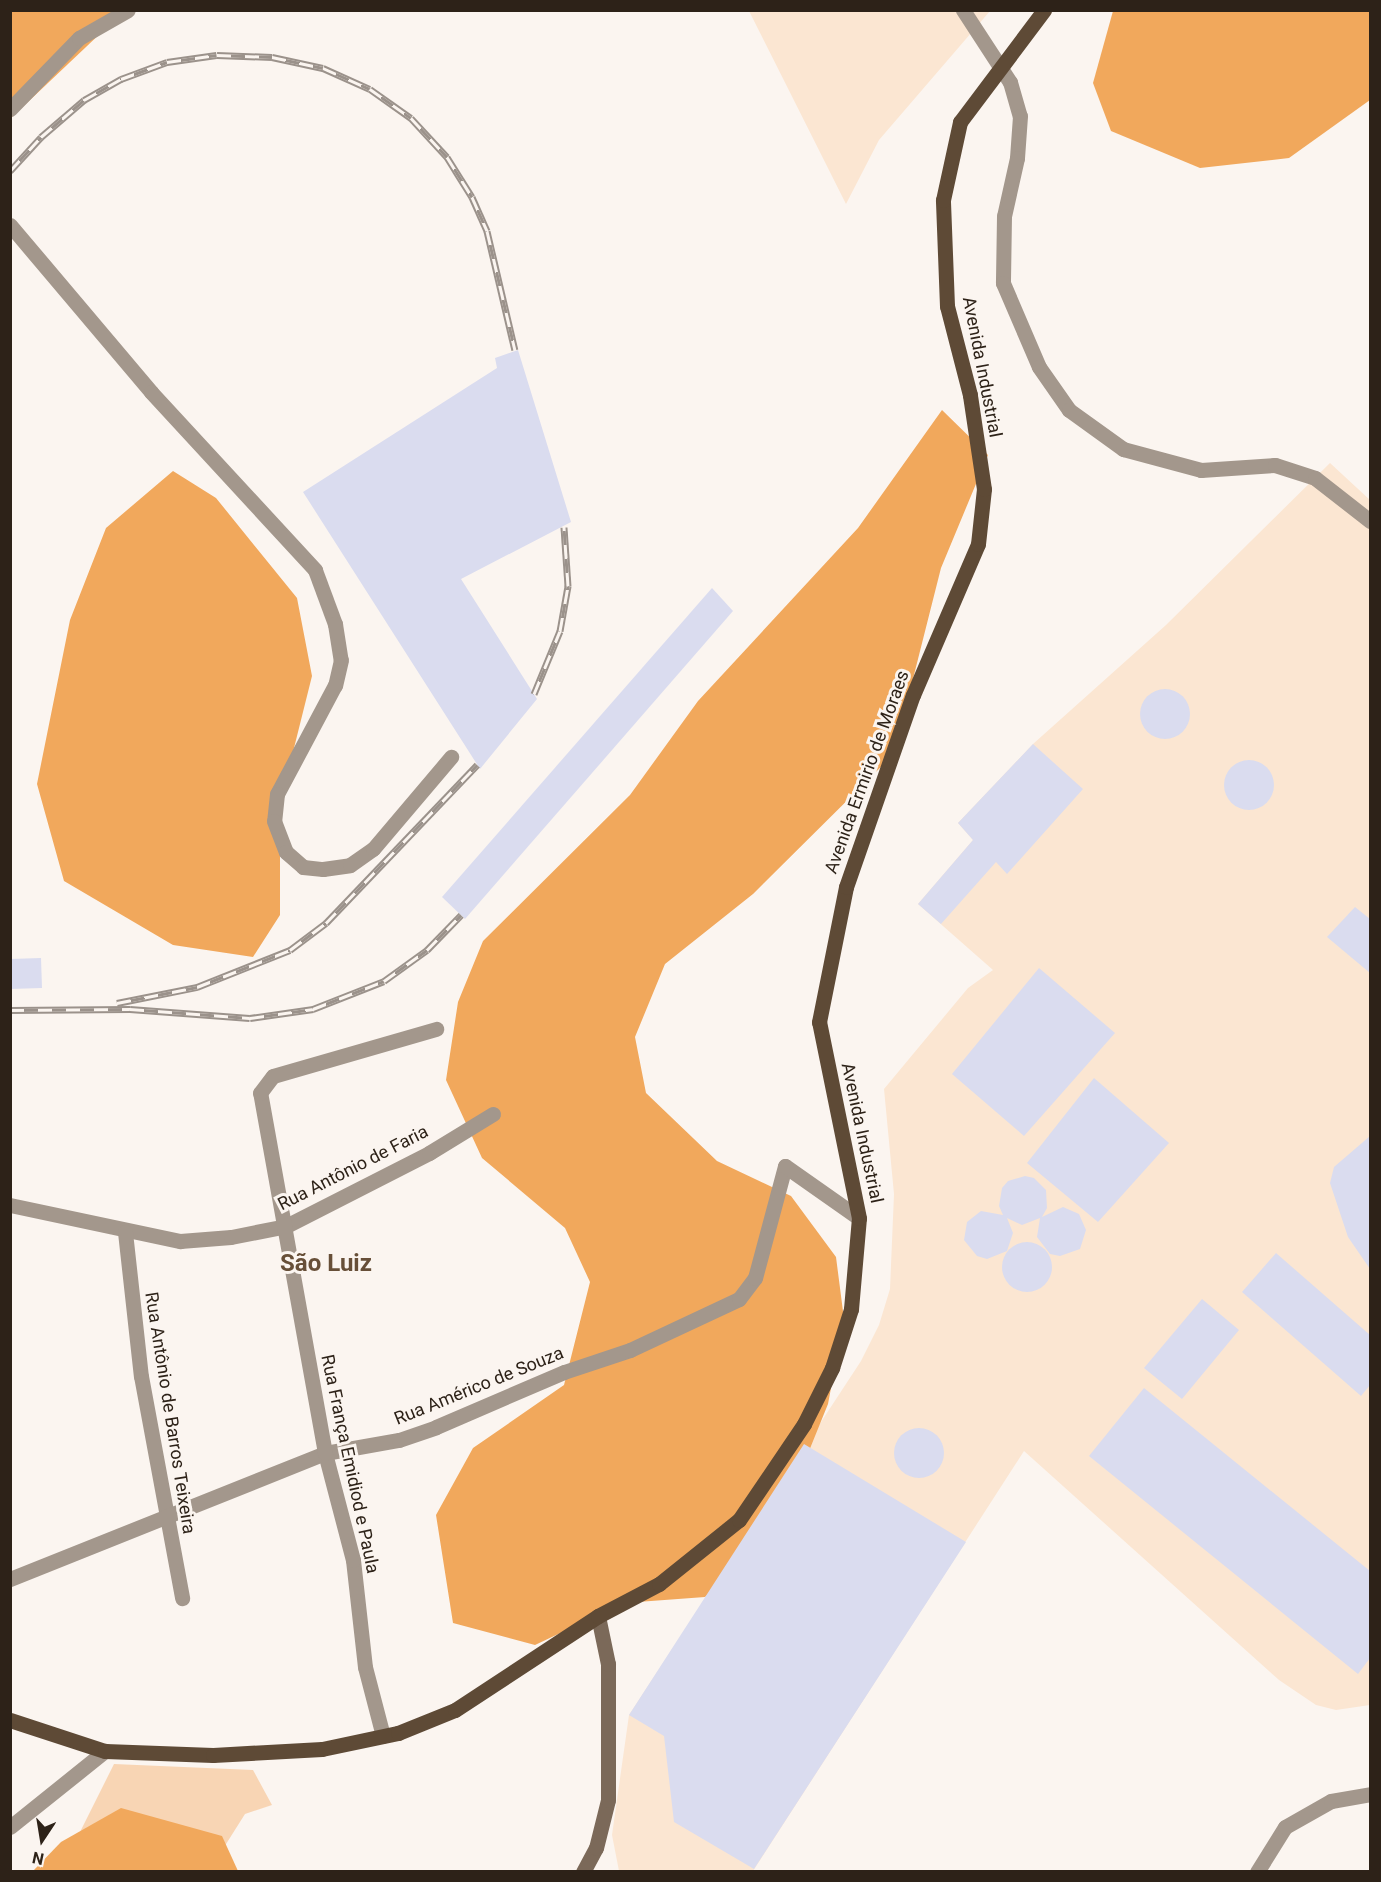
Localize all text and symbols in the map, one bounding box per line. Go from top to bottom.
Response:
street label: Avenida Industrial [958,295,1006,439]
street label: Avenida Ermirio de Moraes [820,668,914,876]
street label: Avenida Industrial [837,1061,887,1205]
street label: Rua Antônio de Faria [274,1121,432,1215]
district label: São Luiz [280,1250,372,1278]
street label: Rua Antônio de Barros Teixeira [140,1290,200,1536]
street label: Rua Américo de Souza [391,1342,567,1430]
street label: Rua França Emidiod e Paula [316,1353,384,1575]
north arrow [12,1810,72,1870]
text: N [31,1848,46,1869]

